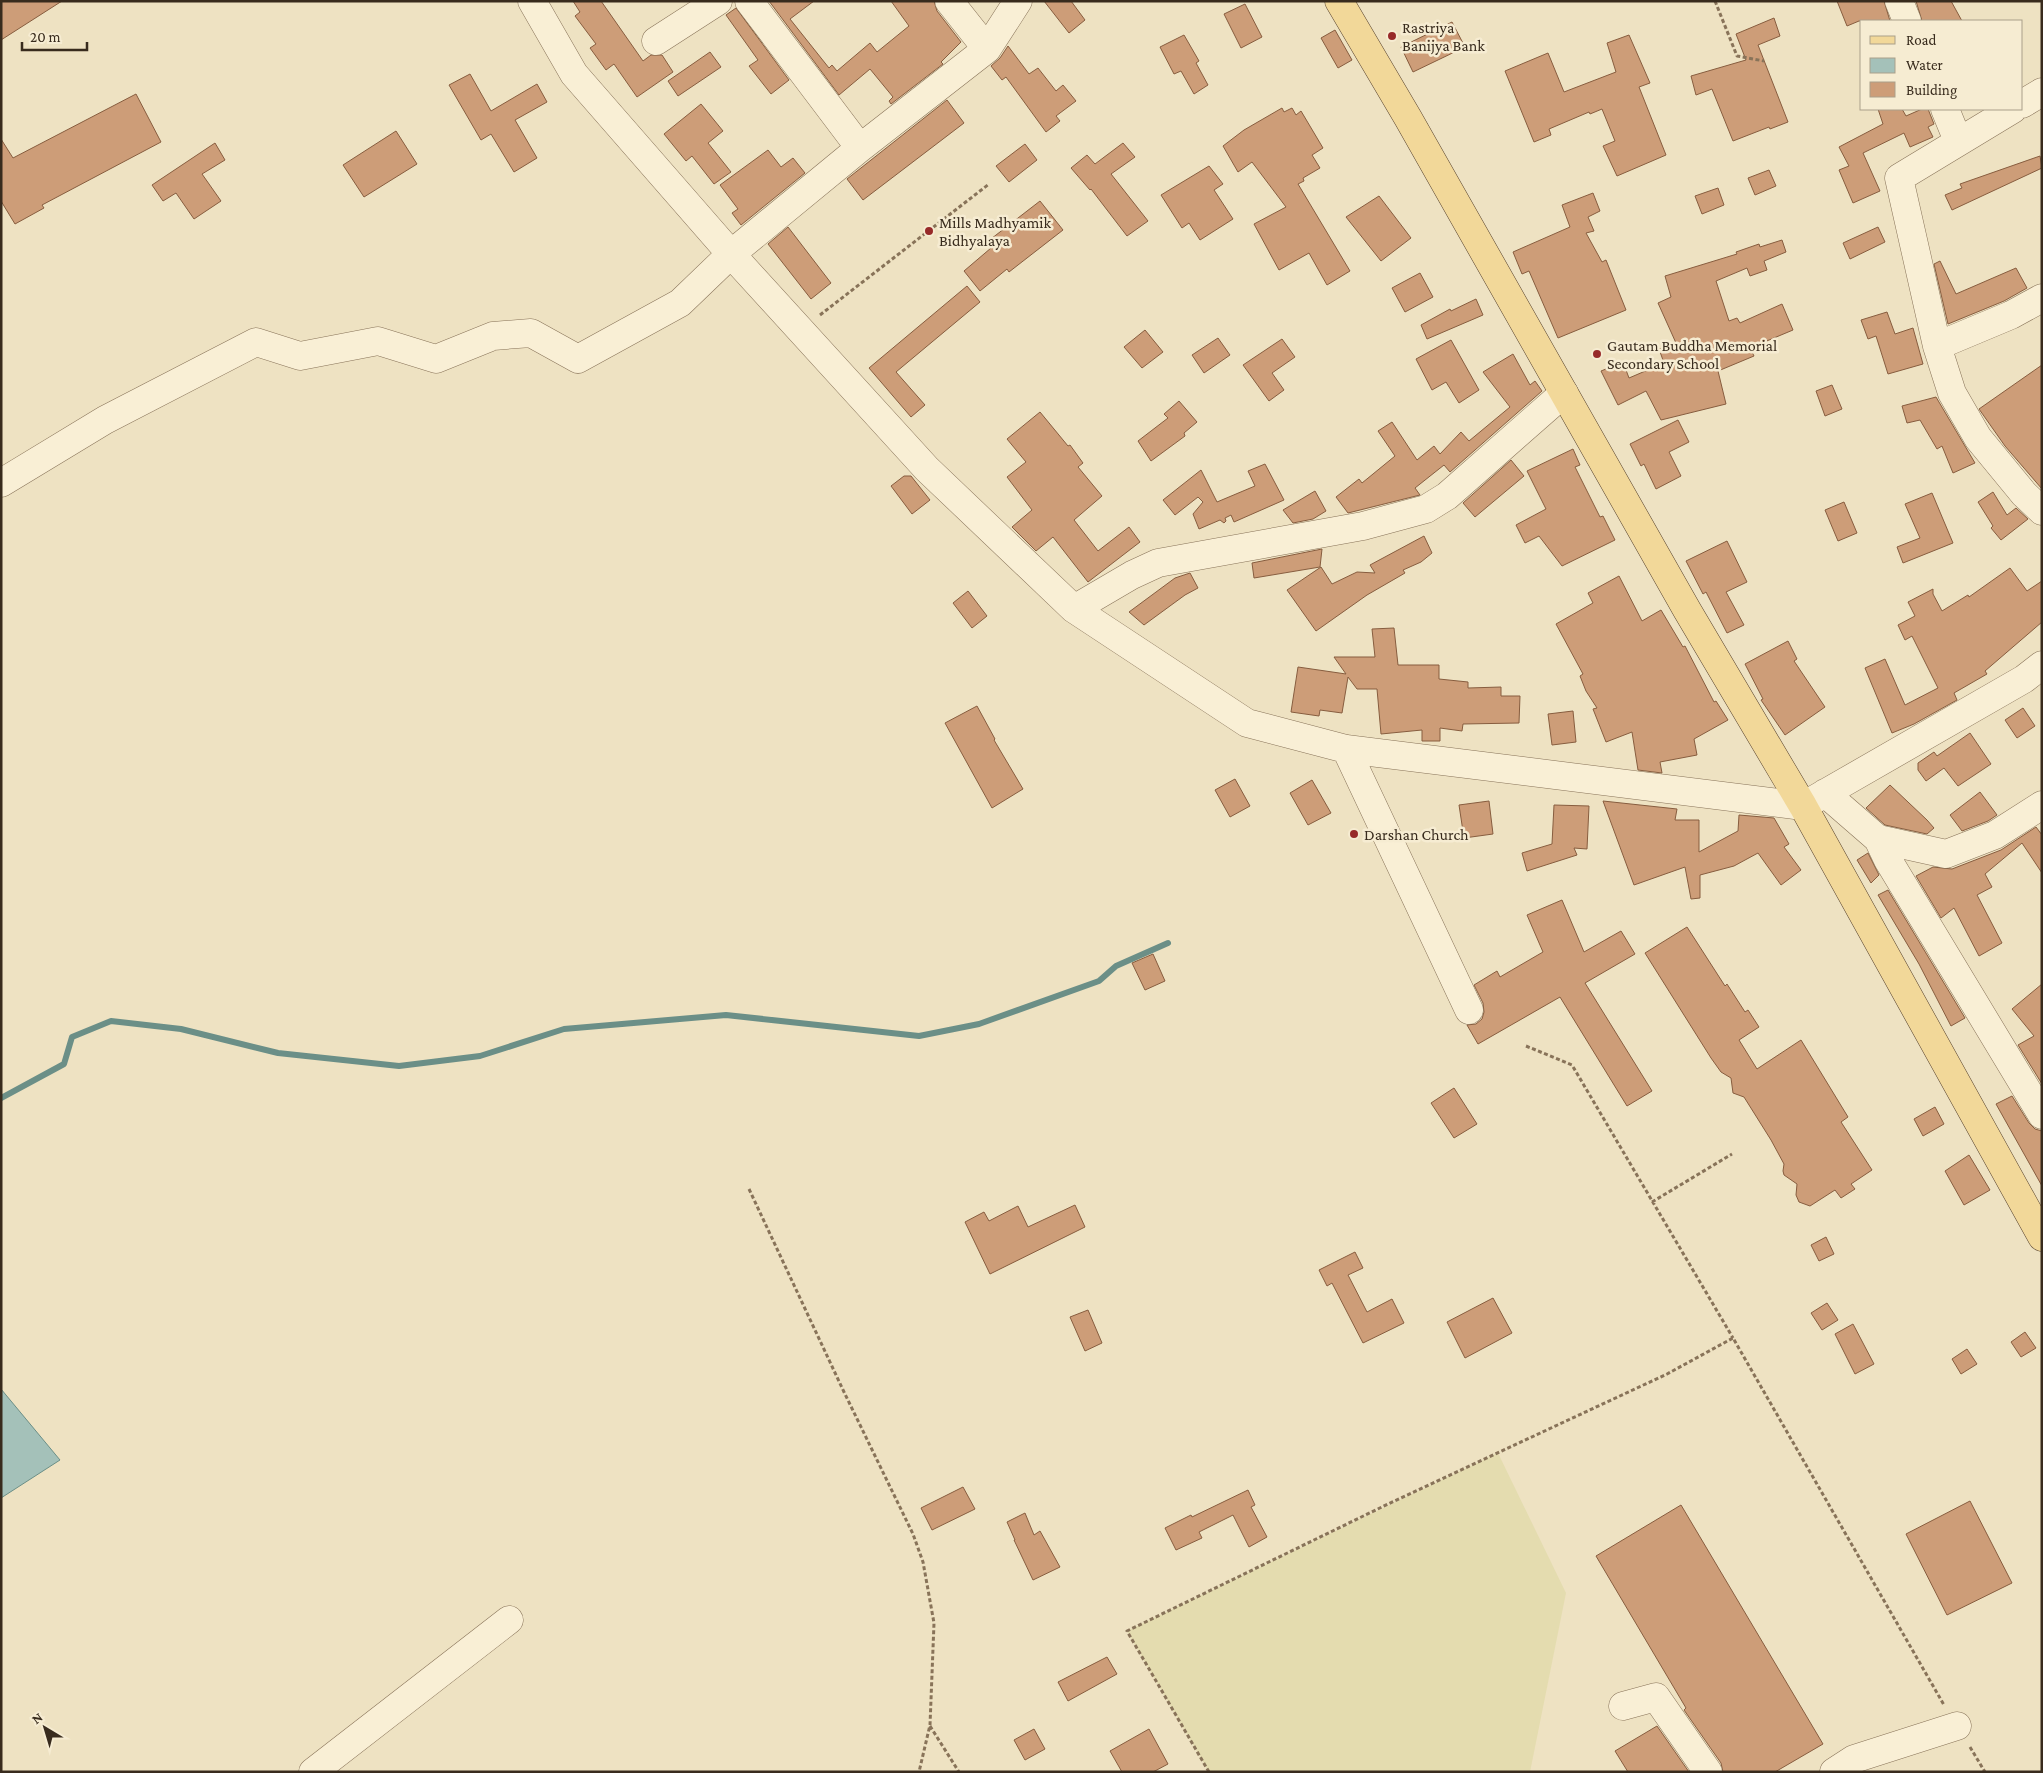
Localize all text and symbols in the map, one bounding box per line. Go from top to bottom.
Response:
place label: Rastriya Banijya Bank [1402,19,1485,55]
scale bar [22,20,88,52]
legend [1860,20,2023,110]
text: 20 m [30,29,61,45]
marker: Rastriya Banijya Bank [1386,30,1398,42]
text: Road [1906,32,1937,48]
text: Water [1906,57,1943,73]
text: Building [1906,82,1957,99]
place label: Mills Madhyamik Bidhyalaya [939,214,1052,250]
marker: Mills Madhyamik Bidhyalaya [923,225,935,237]
place label: Gautam Buddha Memorial Secondary School [1607,337,1777,373]
marker: Gautam Buddha Memorial Secondary School [1591,348,1603,360]
place label: Darshan Church [1364,826,1469,843]
marker: Darshan Church [1348,828,1360,840]
north arrow [20,1703,70,1753]
text: N [28,1708,46,1727]

